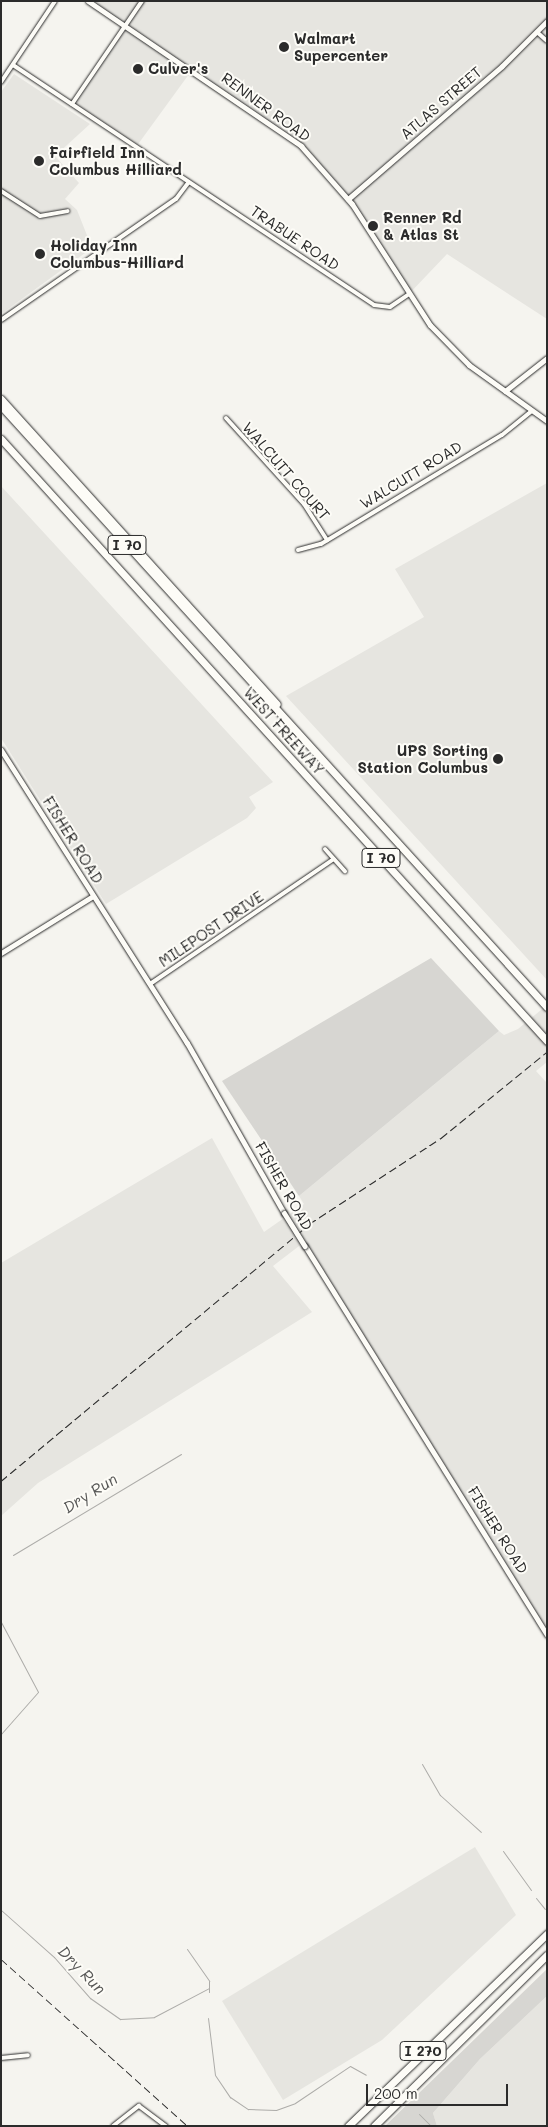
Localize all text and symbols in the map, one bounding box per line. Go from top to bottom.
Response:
place label: Walmart Supercenter [294,29,388,64]
marker: Walmart Supercenter [278,41,290,53]
place label: Culver's [148,60,208,78]
marker: Culver's [132,63,144,75]
street label: ATLAS STREET [397,63,485,143]
street label: RENNER ROAD [218,69,314,145]
place label: Fairfield Inn Columbus Hilliard [49,143,182,178]
marker: Fairfield Inn Columbus Hilliard [33,155,45,167]
street label: TRABUE ROAD [247,202,343,274]
place label: Renner Rd & Atlas St [383,208,462,243]
marker: Renner Rd & Atlas St [367,220,379,232]
place label: Holiday Inn Columbus-Hilliard [50,236,184,271]
marker: Holiday Inn Columbus-Hilliard [34,248,46,260]
street label: WALCUTT COURT [238,418,334,524]
street label: WALCUTT ROAD [357,437,465,513]
road number: I 70 [107,534,147,556]
street label: WEST FREEWAY [240,683,328,779]
place label: UPS Sorting Station Columbus [357,741,488,776]
marker: UPS Sorting Station Columbus [492,753,504,765]
street label: FISHER ROAD [39,793,107,887]
road number: I 70 [361,846,401,870]
street label: MILEPOST DRIVE [155,887,267,971]
street label: FISHER ROAD [251,1139,317,1233]
water label: Dry Run [59,1469,121,1517]
street label: FISHER ROAD [464,1483,532,1577]
water label: Dry Run [54,1942,110,1998]
road number: I 270 [399,2040,447,2062]
scale bar [368,2074,510,2106]
text: 200 m [374,2083,418,2103]

